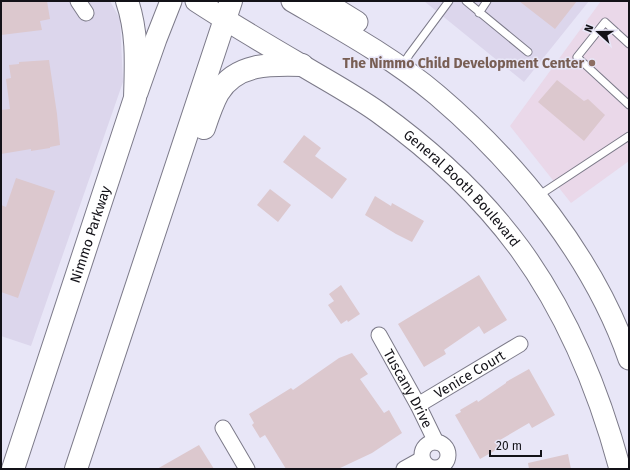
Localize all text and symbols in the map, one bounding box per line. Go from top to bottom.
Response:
north arrow [578,12,618,52]
text: N [582,23,597,34]
place label: The Nimmo Child Development Center [343,55,584,72]
marker: The Nimmo Child Development Center [587,58,597,68]
street label: General Booth Boulevard [400,126,523,250]
street label: Nimmo Parkway [67,184,115,285]
street label: Tuscany Drive [380,346,436,431]
street label: Venice Court [431,346,509,402]
scale bar [490,432,541,458]
text: 20 m [496,439,522,453]

